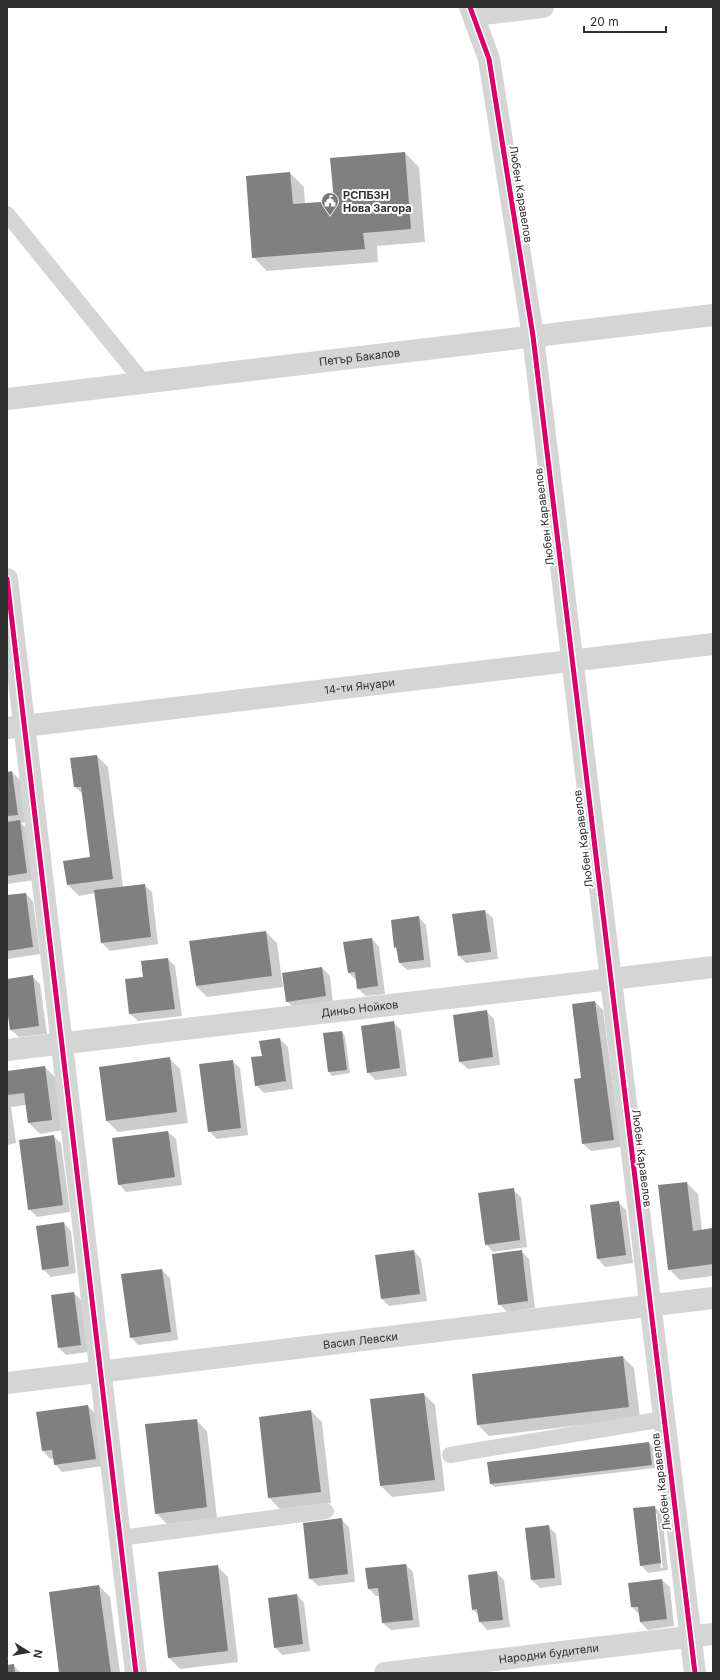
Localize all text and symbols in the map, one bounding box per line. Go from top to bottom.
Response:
scale bar [584,8,666,34]
text: 20 m [590,14,619,29]
street label: Любен Каравелов [506,144,536,244]
place label: РСПБЗН Нова Загора [343,188,412,215]
public building icon: РСПБЗН Нова Загора [320,191,340,216]
street label: Петър Бакалов [318,345,401,369]
street label: Любен Каравелов [531,467,557,567]
street label: 14-ти Януари [324,675,395,697]
street label: Любен Каравелов [570,789,596,889]
street label: Диньо Нойков [320,997,399,1020]
street label: Любен Каравелов [629,1108,655,1208]
street label: Васил Левски [322,1329,399,1352]
street label: Любен Каравелов [648,1432,674,1532]
north arrow [8,1632,48,1672]
street label: Народни будители [498,1641,600,1666]
text: N [30,1648,45,1659]

